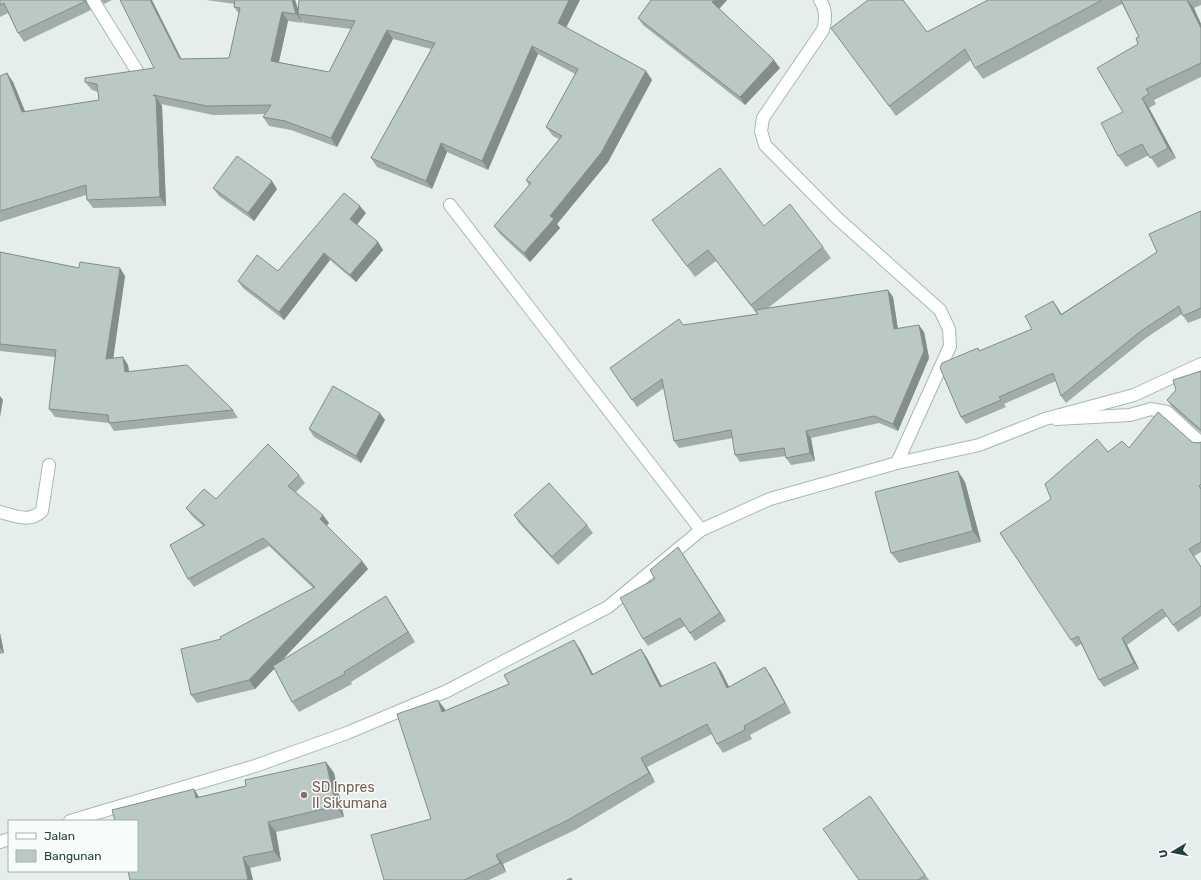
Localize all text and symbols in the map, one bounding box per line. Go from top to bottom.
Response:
place label: SD Inpres II Sikumana [312,779,387,812]
marker: SD Inpres II Sikumana [299,790,309,800]
legend [8,820,138,872]
text: Jalan [44,829,75,843]
north arrow [1153,832,1193,872]
text: Bangunan [44,849,101,863]
text: U [1157,849,1171,859]

